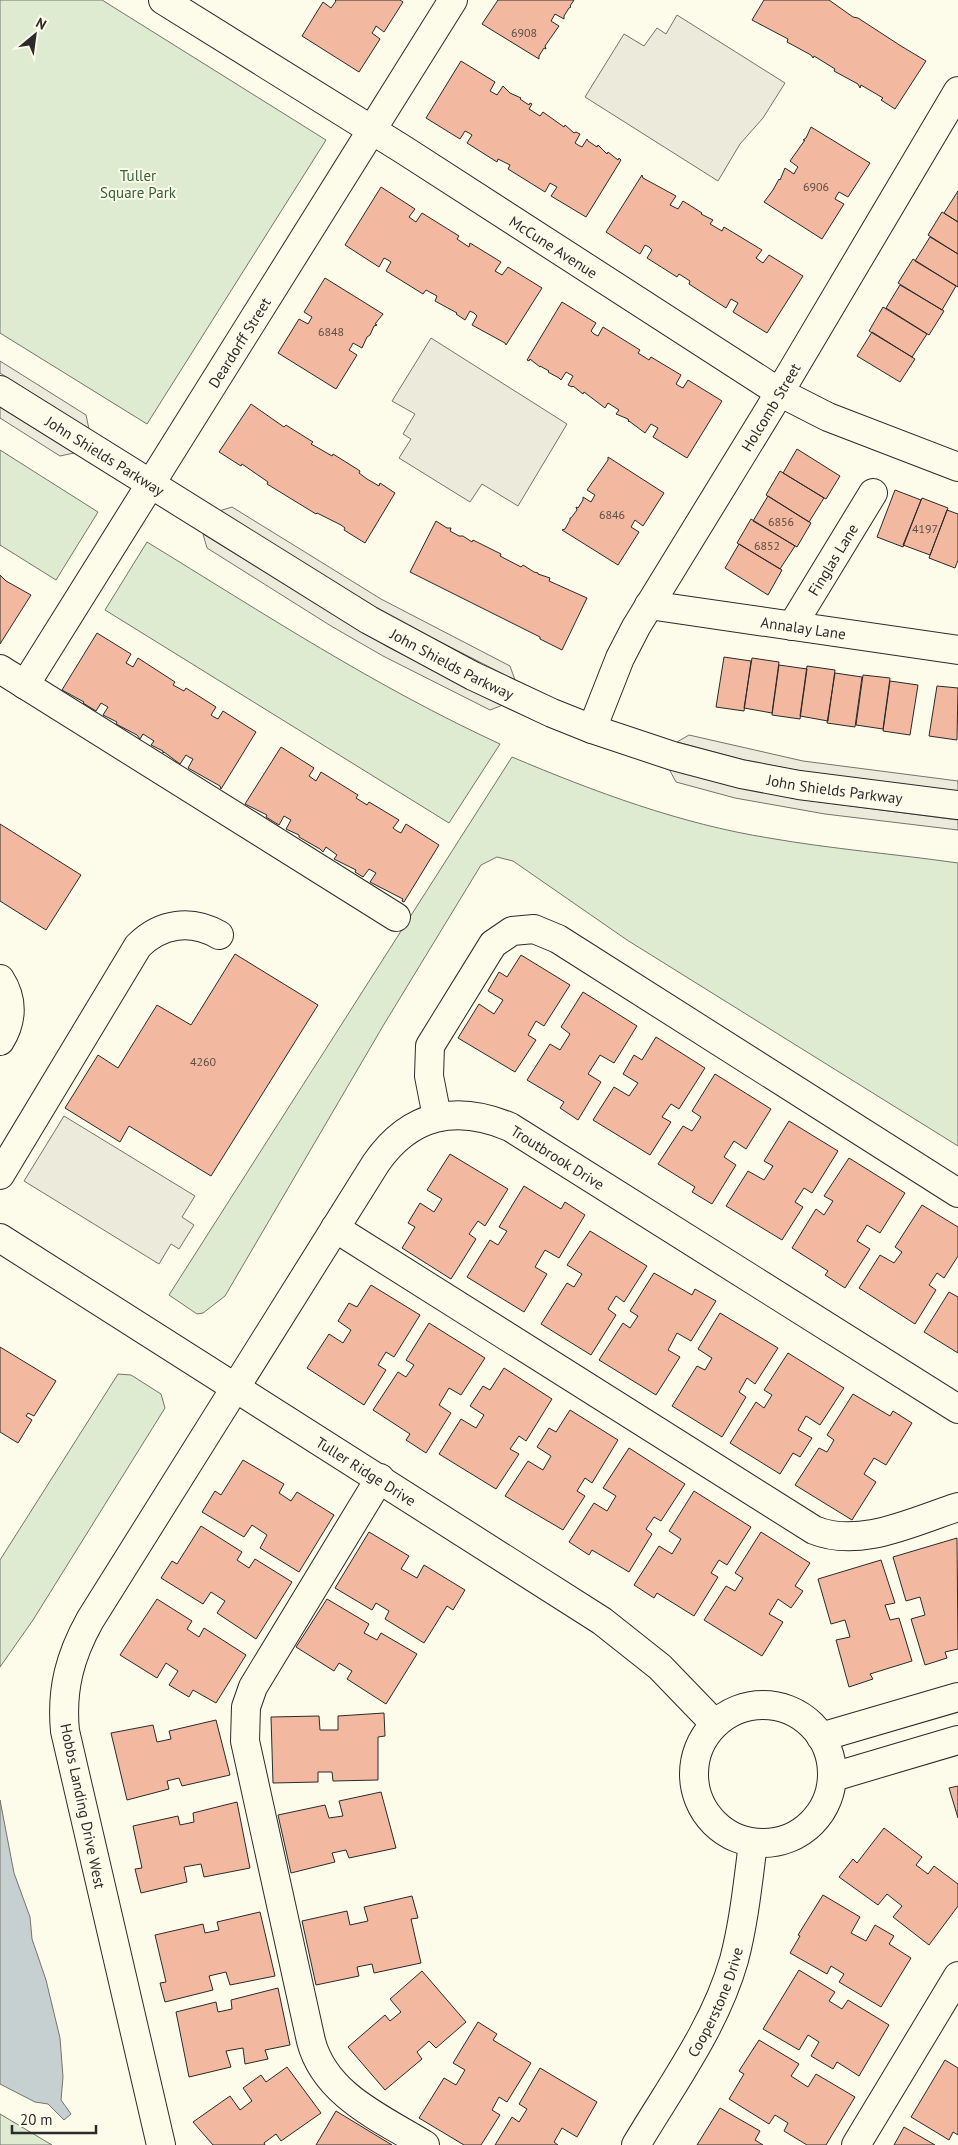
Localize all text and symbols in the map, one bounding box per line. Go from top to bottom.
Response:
north arrow [10,10,60,60]
text: N [33,14,50,34]
house number: 6908 [511,25,537,40]
park label: Tuller Square Park [100,166,177,202]
house number: 6906 [803,179,829,194]
street label: McCune Avenue [506,211,601,282]
street label: Deardorff Street [204,294,274,391]
house number: 6848 [318,324,344,339]
street label: Holcomb Street [737,359,804,455]
street label: John Shields Parkway [41,411,168,500]
house number: 6846 [599,507,625,522]
house number: 6856 [768,514,794,529]
street label: Finglas Lane [803,520,862,599]
house number: 4197 [912,521,938,536]
house number: 6852 [754,538,780,553]
street label: Annalay Lane [760,612,847,643]
street label: John Shields Parkway [386,623,517,703]
street label: John Shields Parkway [764,769,904,807]
house number: 4260 [190,1054,217,1069]
street label: Troutbrook Drive [508,1121,608,1194]
street label: Tuller Ridge Drive [313,1432,420,1510]
street label: Hobbs Landing Drive West [56,1722,110,1890]
street label: Cooperstone Drive [683,1945,746,2060]
scale bar [12,2102,96,2134]
text: 20 m [20,2110,53,2129]

